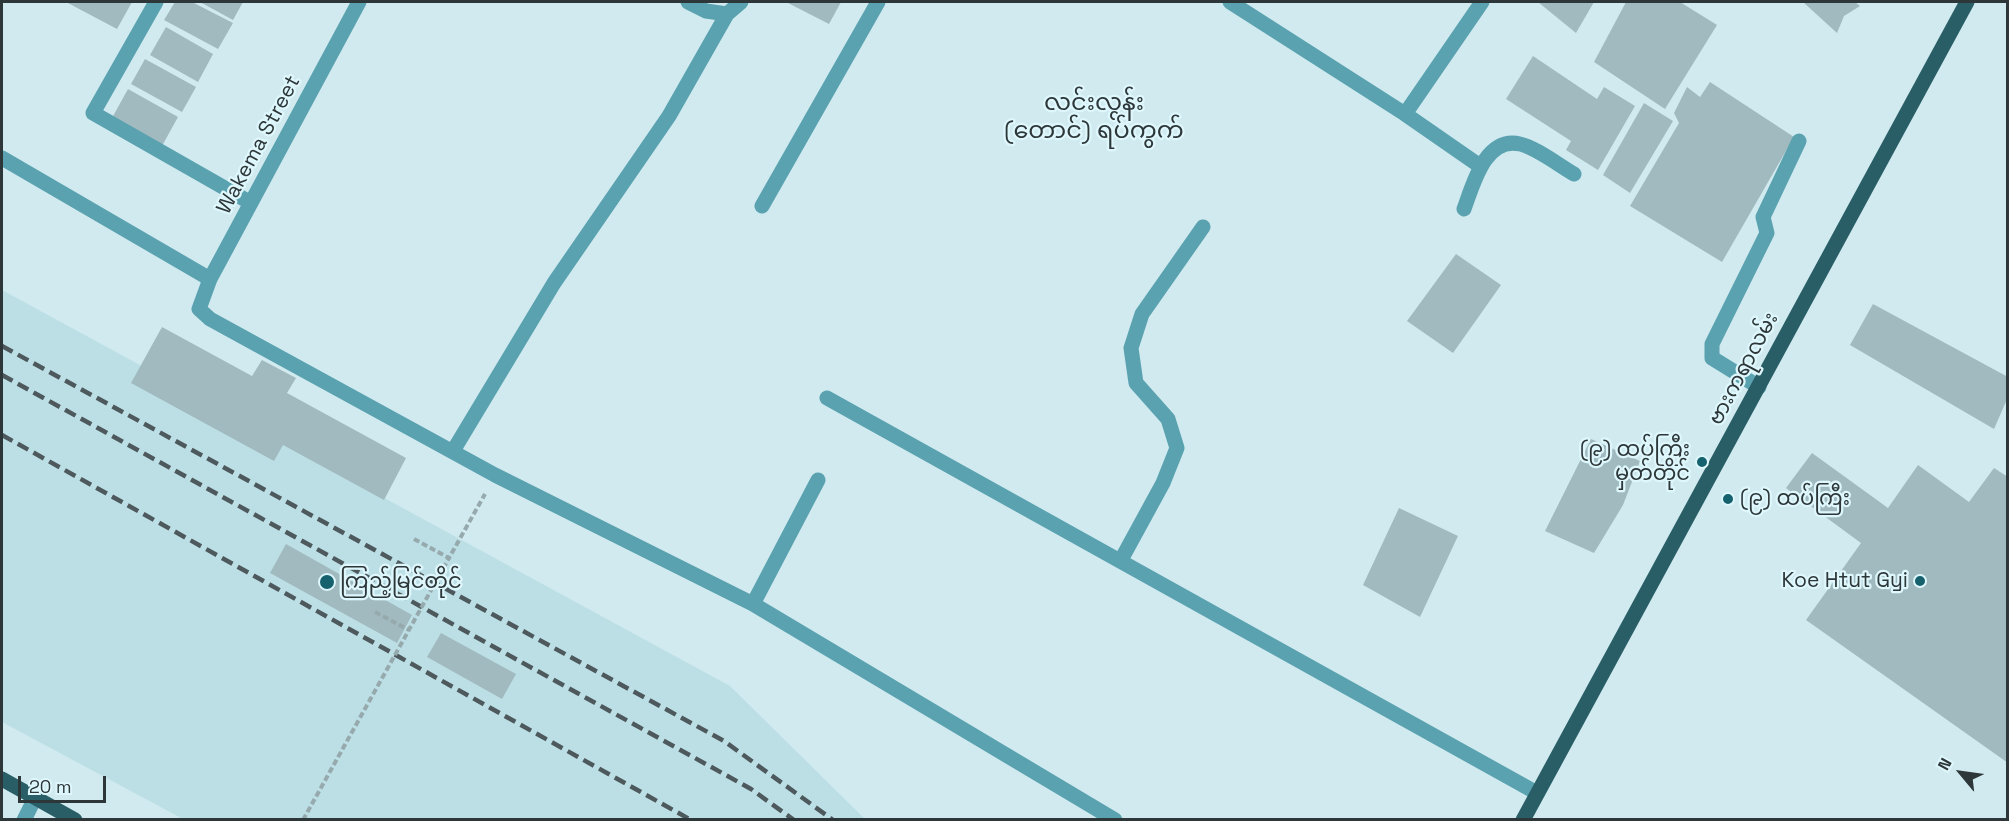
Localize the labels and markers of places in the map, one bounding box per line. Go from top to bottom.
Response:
place label: (၉) ထပ်ကြီး မှတ်တိုင် [1580,437,1690,487]
marker: (၉) ထပ်ကြီး မှတ်တိုင် [1695,455,1709,469]
place label: (၉) ထပ်ကြီး [1740,486,1850,512]
marker: (၉) ထပ်ကြီး [1721,492,1735,506]
place label: Koe Htut Gyi [1782,568,1908,594]
place label: ကြည့်မြင်တိုင် [340,569,462,595]
marker: ကြည့်မြင်တိုင် [318,573,336,591]
marker: Koe Htut Gyi [1913,574,1927,588]

